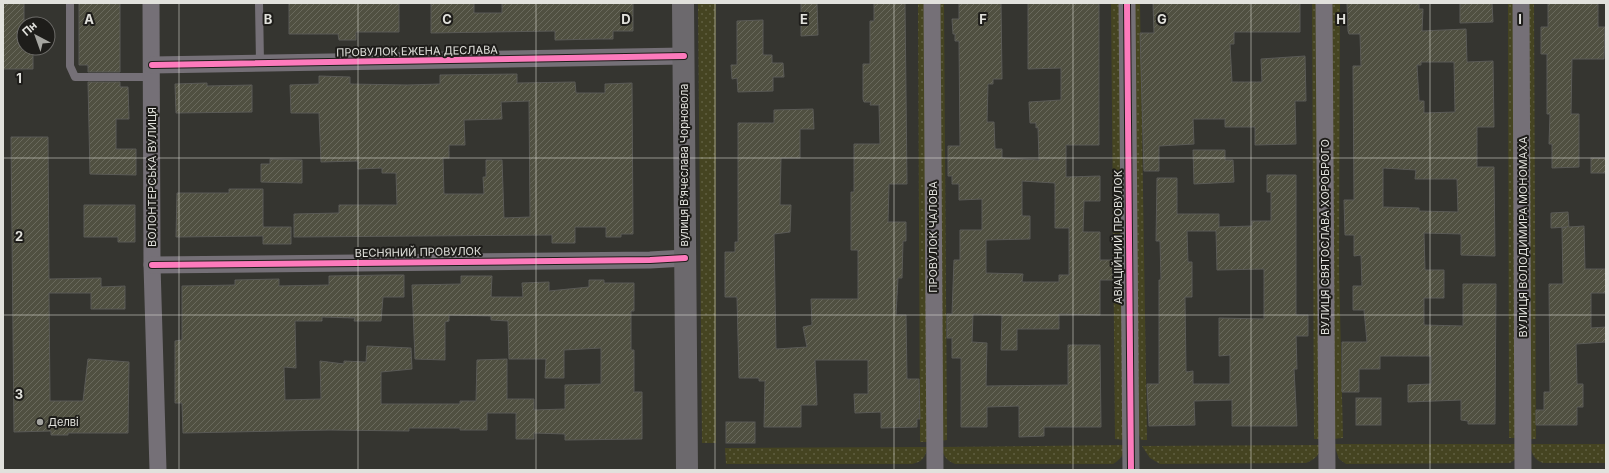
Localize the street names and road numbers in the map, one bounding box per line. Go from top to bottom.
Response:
street label: ПРОВУЛОК ЕЖЕНА ДЕСЛАВА [336,43,498,59]
street label: вулиця Вʼячеслава Чорновола [677,84,691,246]
street label: ВОЛОНТЕРСЬКА ВУЛИЦЯ [145,107,159,247]
street label: ВУЛИЦЯ ВОЛОДИМИРА МОНОМАХА [1516,136,1530,337]
street label: ВУЛИЦЯ СВЯТОСЛАВА ХОРОБРОГО [1318,139,1332,335]
street label: АВІАЦІЙНИЙ ПРОВУЛОК [1111,169,1125,304]
street label: ПРОВУЛОК ЧАЛОВА [926,181,940,293]
street label: ВЕСНЯНИЙ ПРОВУЛОК [355,244,482,260]

